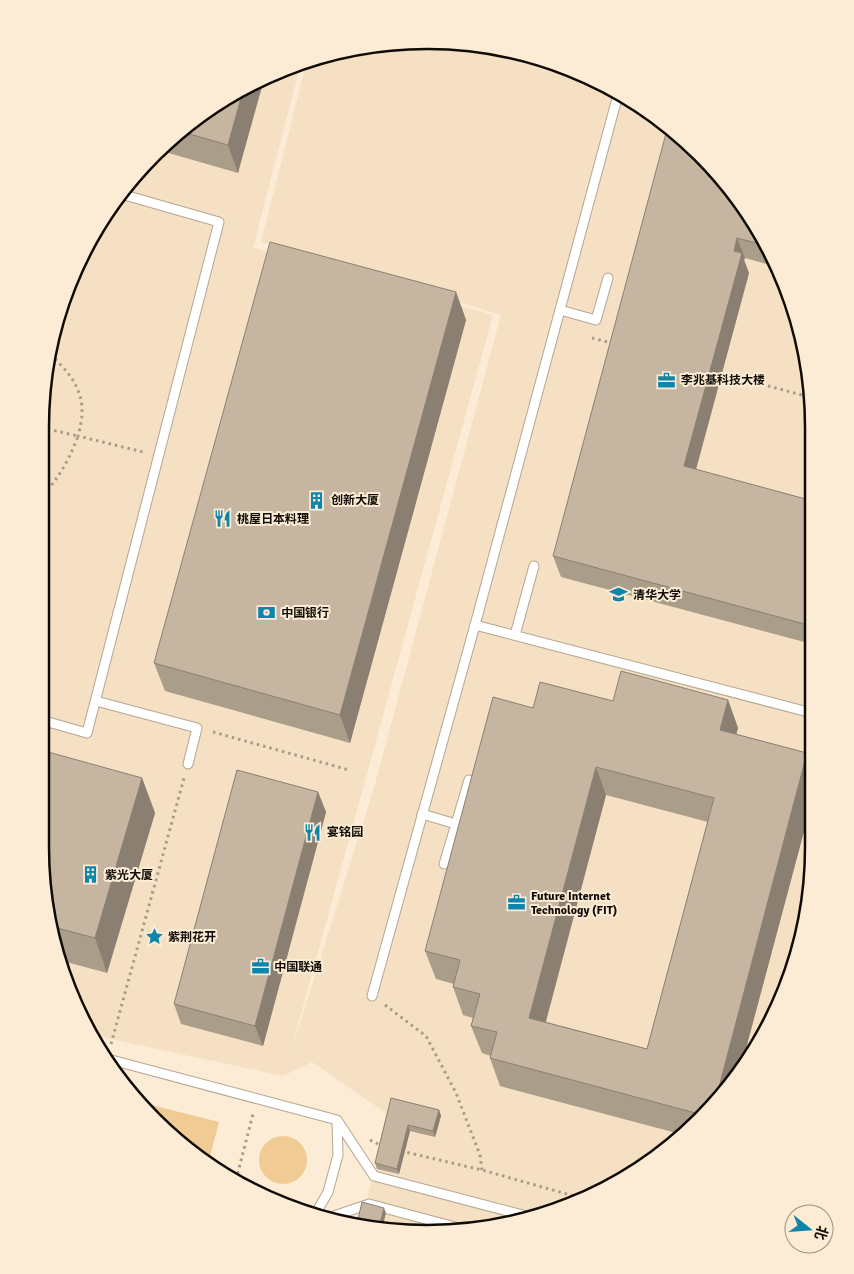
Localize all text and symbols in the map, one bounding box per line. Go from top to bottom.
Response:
office icon: 李兆基科技大楼 [657,370,677,390]
place label: 李兆基科技大楼 [681,373,765,388]
building icon: 创新大厦 [307,490,327,510]
place label: 创新大厦 [331,493,379,508]
restaurant icon: 桃屋日本料理 [213,509,233,529]
place label: 桃屋日本料理 [237,512,309,527]
school or university icon: 清华大学 [609,585,629,605]
place label: 清华大学 [633,588,681,603]
bank icon: 中国银行 [257,603,277,623]
place label: 中国银行 [281,606,329,621]
restaurant icon: 宴铭园 [303,822,323,842]
place label: 宴铭园 [327,825,363,840]
building icon: 紫光大厦 [81,865,101,885]
place label: 紫光大厦 [105,868,153,883]
place label: Future Internet Technology (FIT) [531,889,617,918]
office icon: Future Internet Technology (FIT) [507,893,527,913]
place icon: 紫荆花开 [144,927,164,947]
place label: 紫荆花开 [168,930,216,945]
office icon: 中国联通 [250,957,270,977]
place label: 中国联通 [274,960,322,975]
north arrow [784,1204,834,1254]
text: 北 [811,1223,831,1242]

